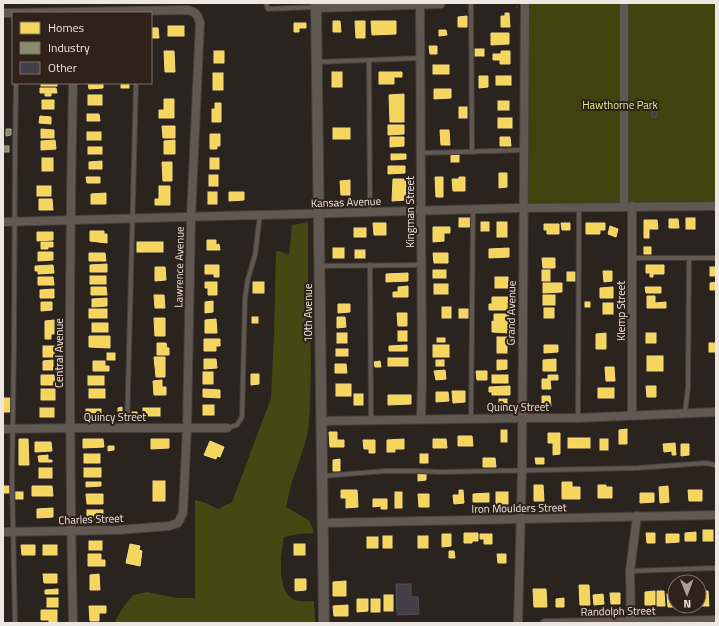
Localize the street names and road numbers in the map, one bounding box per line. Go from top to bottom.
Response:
street label: Kingman Street [402,176,418,248]
street label: Kansas Avenue [311,193,382,211]
street label: Lawrence Avenue [170,226,188,308]
street label: Grand Avenue [502,280,520,345]
street label: Klemp Street [613,281,629,341]
street label: 10th Avenue [300,283,316,342]
street label: Central Avenue [51,318,67,388]
street label: Quincy Street [487,399,549,415]
street label: Quincy Street [84,409,146,425]
street label: Iron Moulders Street [471,499,567,517]
street label: Charles Street [58,510,124,528]
street label: Randolph Street [580,602,656,620]

